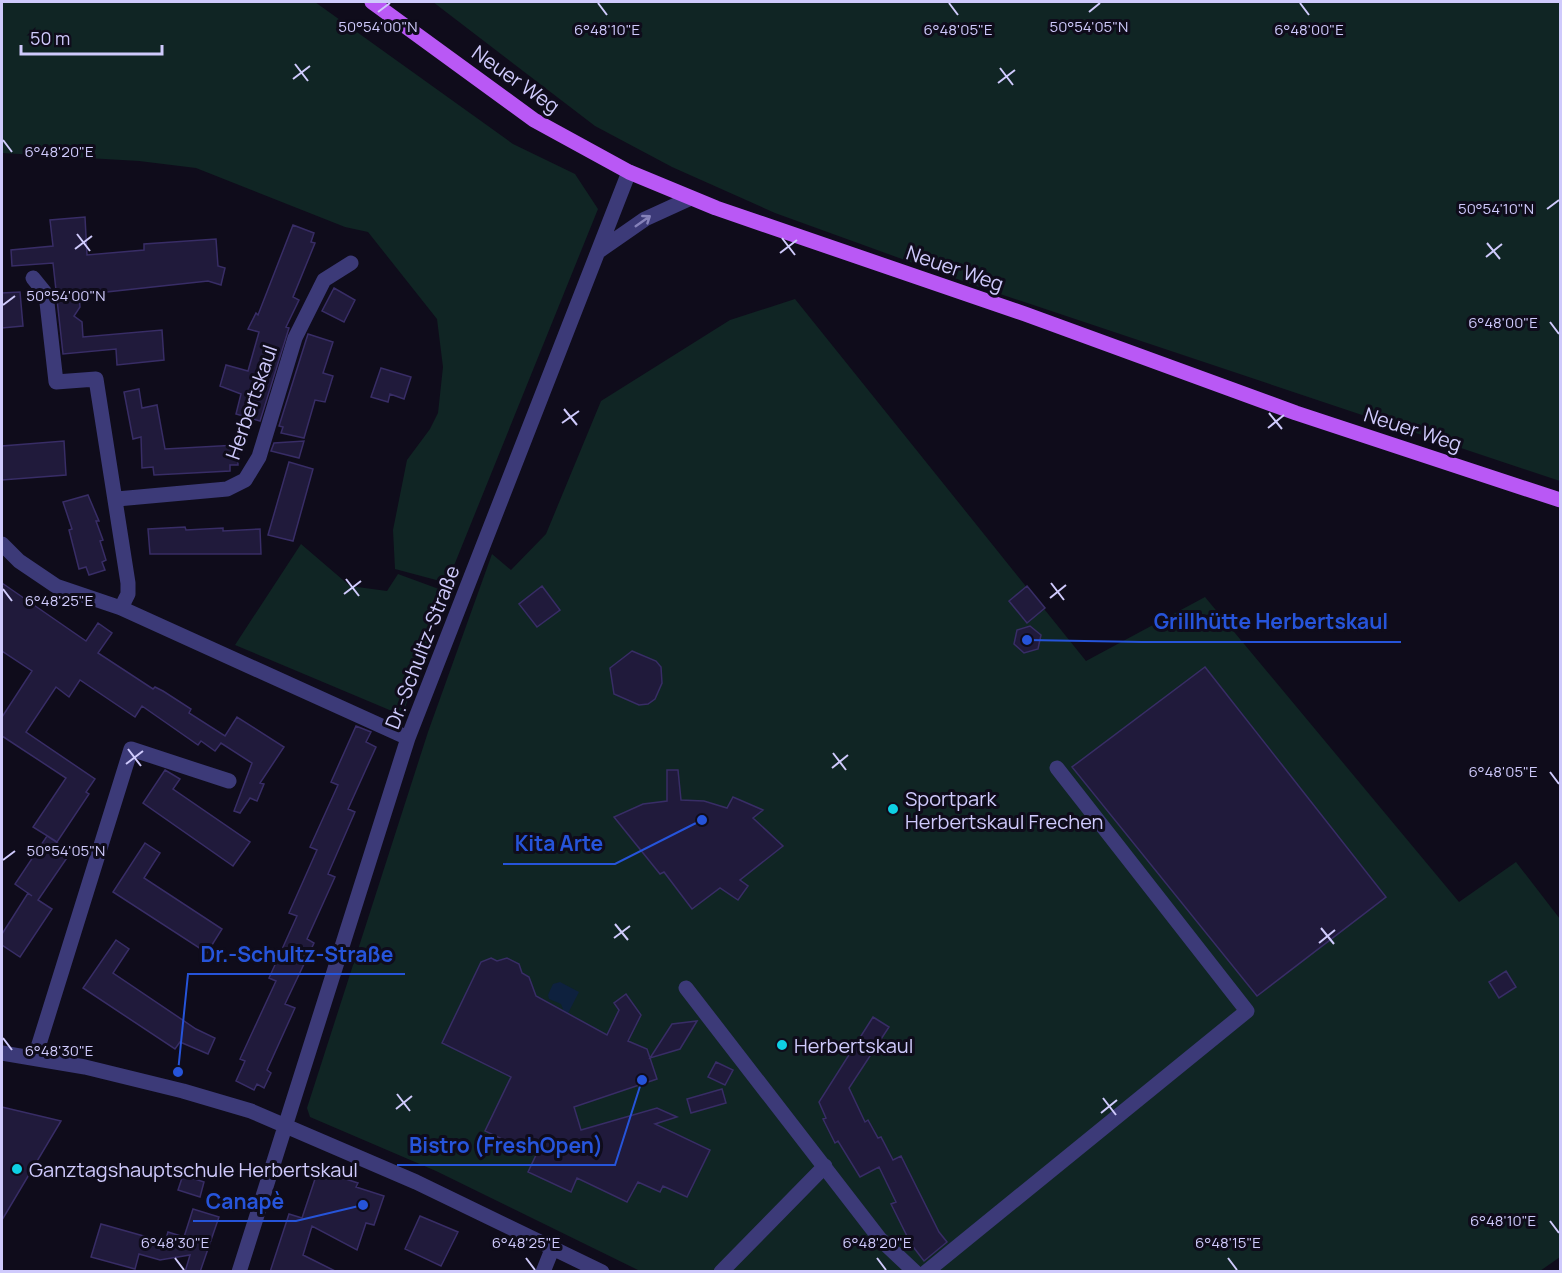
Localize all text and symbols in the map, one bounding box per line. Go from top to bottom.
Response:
text: 50°54'00"N [338,16,418,37]
text: 50°54'05"N [1050,16,1128,37]
scale bar [21,18,162,56]
text: 6°48'10"E [574,19,640,40]
text: 6°48'05"E [923,19,993,40]
text: 6°48'00"E [1274,19,1344,40]
text: 50 m [30,26,70,50]
street label: Neuer Weg [467,39,565,119]
text: 6°48'20"E [25,141,93,162]
text: 50°54'10"N [1458,198,1534,219]
one-way arrow [635,215,651,227]
street label: Neuer Weg [903,239,1007,297]
text: 50°54'00"N [26,285,106,306]
text: 6°48'00"E [1468,312,1538,333]
street label: Herbertskaul [219,341,283,463]
street label: Neuer Weg [1361,401,1465,457]
street label: Dr.-Schultz-Straße [378,561,466,733]
text: 6°48'25"E [25,590,93,611]
callout: Grillhütte Herbertskaul [1142,603,1401,642]
text: Grillhütte Herbertskaul [1154,607,1388,635]
text: 6°48'05"E [1468,761,1538,782]
place label: Sportpark Herbertskaul Frechen [905,785,1103,835]
marker: Sportpark Herbertskaul Frechen [886,802,900,816]
callout: Kita Arte [503,825,615,864]
text: Kita Arte [515,829,603,857]
text: 50°54'05"N [27,840,105,861]
callout: Dr.-Schultz-Straße [188,935,405,974]
text: Dr.-Schultz-Straße [201,940,393,968]
place label: Herbertskaul [794,1032,913,1059]
marker: Herbertskaul [775,1038,789,1052]
text: 6°48'30"E [25,1040,93,1061]
callout: Bistro (FreshOpen) [397,1126,615,1165]
text: Bistro (FreshOpen) [409,1131,603,1159]
place label: Ganztagshauptschule Herbertskaul [29,1156,358,1183]
marker: Ganztagshauptschule Herbertskaul [10,1162,24,1176]
callout: Canapè [193,1182,296,1221]
text: Canapè [206,1187,284,1215]
text: 6°48'10"E [1470,1210,1536,1231]
text: 6°48'30"E [141,1232,209,1253]
text: 6°48'25"E [492,1232,560,1253]
text: 6°48'20"E [843,1232,911,1253]
text: 6°48'15"E [1195,1232,1261,1253]

